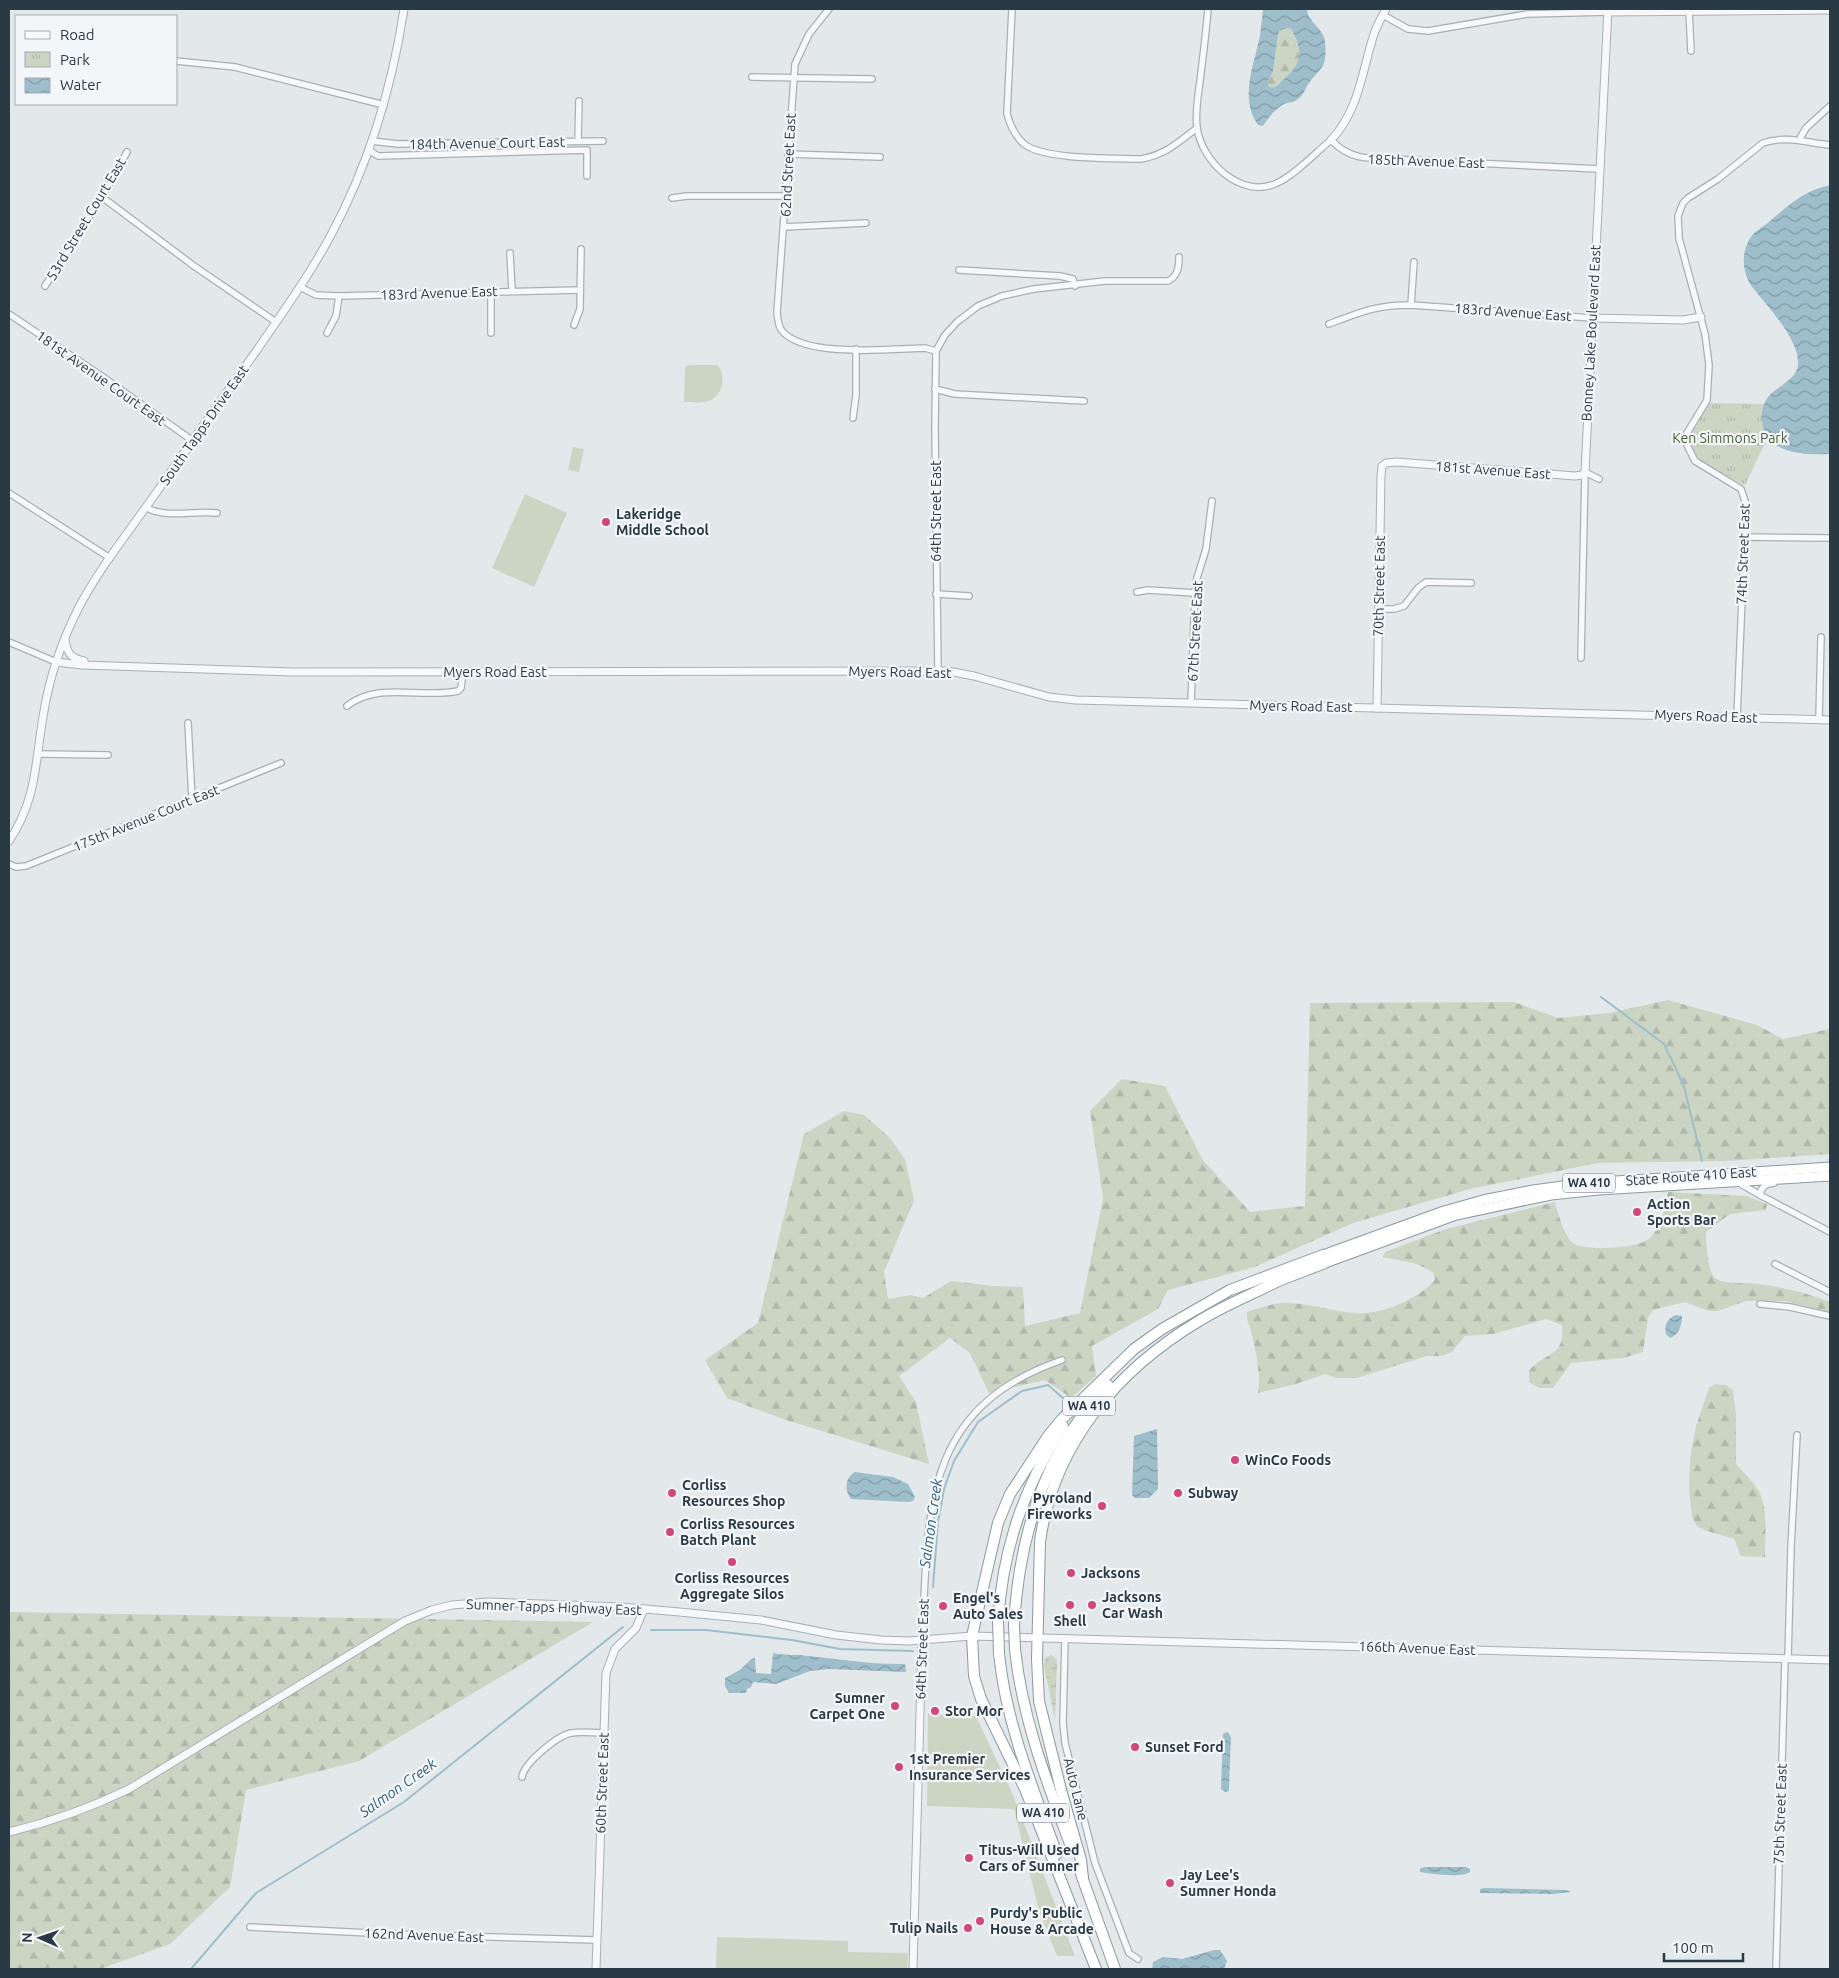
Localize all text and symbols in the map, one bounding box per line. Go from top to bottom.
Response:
legend [15,15,178,105]
text: Road [60,26,95,43]
text: Park [60,51,90,68]
text: Water [60,76,101,93]
street label: 62nd Street East [777,112,799,217]
street label: 184th Avenue Court East [409,134,566,152]
street label: 185th Avenue East [1367,151,1485,171]
street label: 53rd Street Court East [43,154,129,283]
street label: Bonney Lake Boulevard East [1578,244,1604,422]
street label: 183rd Avenue East [380,283,498,303]
street label: 183rd Avenue East [1454,300,1573,324]
street label: 181st Avenue Court East [33,327,169,429]
street label: South Tapps Drive East [156,361,252,488]
park label: Ken Simmons Park [1672,430,1788,446]
street label: 181st Avenue East [1435,458,1552,482]
street label: 64th Street East [928,460,944,562]
street label: 74th Street East [1733,503,1753,605]
place label: Lakeridge Middle School [616,506,709,538]
marker: Lakeridge Middle School [600,516,612,528]
street label: 70th Street East [1370,535,1388,637]
street label: 67th Street East [1184,579,1206,682]
street label: Myers Road East [848,663,952,681]
street label: Myers Road East [443,664,547,680]
street label: Myers Road East [1249,697,1353,715]
street label: Myers Road East [1654,706,1758,726]
street label: 175th Avenue Court East [71,781,222,855]
street label: State Route 410 East [1625,1163,1757,1189]
road number: WA 410 [1563,1174,1615,1192]
place label: Action Sports Bar [1647,1196,1716,1228]
marker: Action Sports Bar [1631,1206,1643,1218]
road number: WA 410 [1063,1396,1115,1415]
place label: WinCo Foods [1245,1452,1331,1468]
marker: WinCo Foods [1229,1454,1241,1466]
place label: Corliss Resources Shop [682,1477,785,1509]
water label: Salmon Creek [916,1477,945,1570]
place label: Subway [1188,1485,1239,1501]
marker: Corliss Resources Shop [666,1487,678,1499]
marker: Subway [1172,1487,1184,1499]
place label: Pyroland Fireworks [1027,1490,1092,1522]
marker: Pyroland Fireworks [1096,1500,1108,1512]
place label: Corliss Resources Batch Plant [680,1516,795,1548]
marker: Corliss Resources Batch Plant [664,1526,676,1538]
marker: Corliss Resources Aggregate Silos [726,1556,738,1568]
place label: Jacksons [1081,1565,1141,1581]
marker: Jacksons [1065,1567,1077,1579]
place label: Corliss Resources Aggregate Silos [675,1570,790,1602]
place label: Jacksons Car Wash [1102,1589,1163,1621]
place label: Engel's Auto Sales [953,1590,1024,1622]
street label: Sumner Tapps Highway East [466,1596,642,1618]
street label: 64th Street East [912,1598,932,1700]
marker: Shell [1064,1599,1076,1611]
marker: Jacksons Car Wash [1086,1599,1098,1611]
marker: Engel's Auto Sales [937,1600,949,1612]
place label: Shell [1054,1613,1086,1629]
street label: 166th Avenue East [1358,1638,1476,1658]
place label: Sumner Carpet One [810,1690,885,1722]
marker: Sumner Carpet One [889,1700,901,1712]
place label: Stor Mor [945,1703,1003,1719]
marker: Stor Mor [929,1705,941,1717]
street label: 60th Street East [592,1732,612,1834]
place label: Sunset Ford [1145,1739,1224,1755]
marker: Sunset Ford [1129,1741,1141,1753]
place label: 1st Premier Insurance Services [909,1751,1031,1783]
water label: Salmon Creek [355,1755,440,1821]
street label: Auto Lane [1060,1756,1092,1822]
marker: 1st Premier Insurance Services [893,1761,905,1773]
street label: 75th Street East [1770,1763,1790,1865]
road number: WA 410 [1017,1804,1069,1822]
place label: Titus-Will Used Cars of Sumner [979,1842,1079,1874]
marker: Titus-Will Used Cars of Sumner [963,1852,975,1864]
place label: Jay Lee's Sumner Honda [1180,1867,1276,1899]
marker: Jay Lee's Sumner Honda [1164,1877,1176,1889]
place label: Purdy's Public House & Arcade [990,1905,1094,1937]
north arrow [15,1913,65,1963]
marker: Purdy's Public House & Arcade [974,1915,986,1927]
place label: Tulip Nails [890,1920,958,1936]
marker: Tulip Nails [962,1922,974,1934]
street label: 162nd Avenue East [364,1925,485,1945]
scale bar [1664,1930,1743,1962]
text: N [19,1932,35,1943]
text: 100 m [1672,1939,1714,1956]

